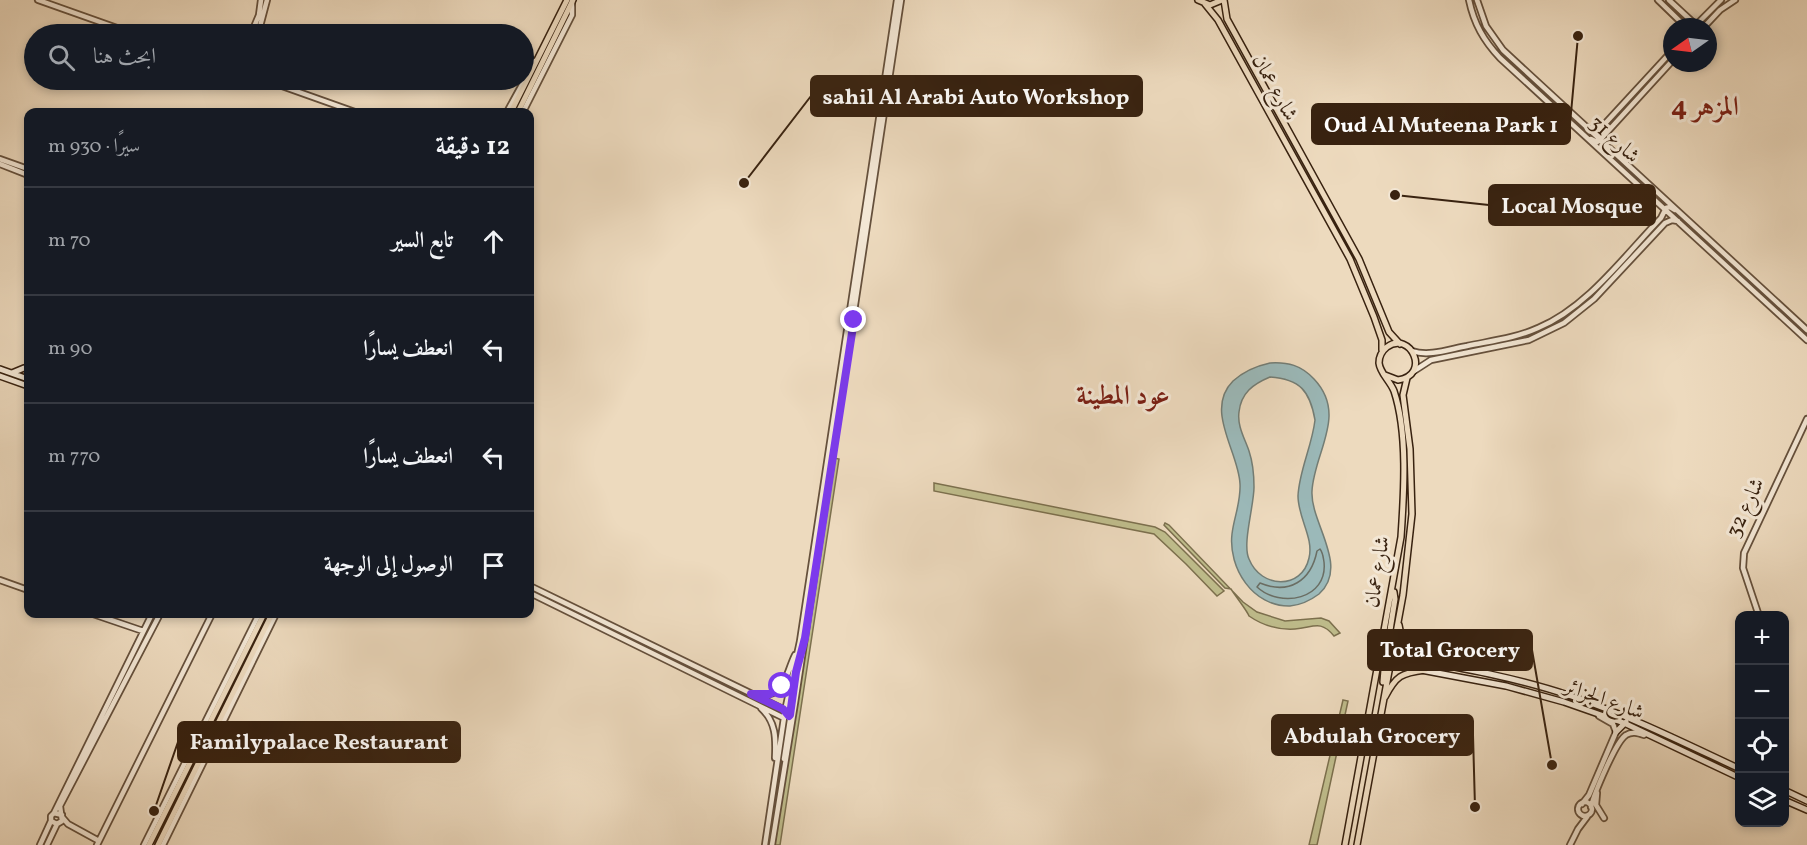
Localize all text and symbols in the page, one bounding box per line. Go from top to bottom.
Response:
north arrow [1663,18,1717,72]
search box [24,24,534,90]
icon: search [45,41,78,74]
text: ابحث هنا [93,42,156,73]
street label: شارع عمان [1242,49,1304,128]
callout: sahil Al Arabi Auto Workshop [811,76,1142,116]
text: sahil Al Arabi Auto Workshop [823,83,1130,114]
district label: المزهر 4 [1671,89,1739,127]
callout: Oud Al Muteena Park 1 [1312,104,1570,144]
street label: شارع 31 [1581,109,1646,172]
text: Oud Al Muteena Park 1 [1324,111,1558,142]
text: 12 دقيقة [435,129,510,165]
text: سيرًا · 930 m [48,133,140,161]
callout: Local Mosque [1489,185,1655,225]
text: Local Mosque [1501,192,1643,223]
icon: ahead [477,225,510,258]
text: تابع السير [391,226,453,257]
text: 70 m [48,227,91,255]
route end [840,306,866,332]
icon: left [477,333,510,366]
text: انعطف يسارًا [363,334,453,365]
text: 90 m [48,335,93,363]
district label: عود المطينة [1076,378,1170,416]
icon: left [477,441,510,474]
text: انعطف يسارًا [363,442,453,473]
text: 770 m [48,443,100,471]
street label: شارع 32 [1720,473,1774,543]
street label: شارع عمان [1358,534,1400,610]
icon: arrive [477,549,510,582]
text: الوصول إلى الوجهة [324,550,453,581]
map controls [1735,611,1789,827]
button: + [1735,611,1789,665]
callout: Total Grocery [1368,630,1532,670]
text: Total Grocery [1380,636,1521,667]
button: − [1735,665,1789,719]
route start [768,672,794,698]
street label: شارع الجزائر [1558,672,1648,730]
callout: Abdulah Grocery [1272,715,1473,755]
button: locate [1735,719,1789,773]
callout: Familypalace Restaurant [178,722,460,762]
text: Abdulah Grocery [1284,722,1461,753]
text: Familypalace Restaurant [190,728,448,759]
button: layers [1735,773,1789,827]

